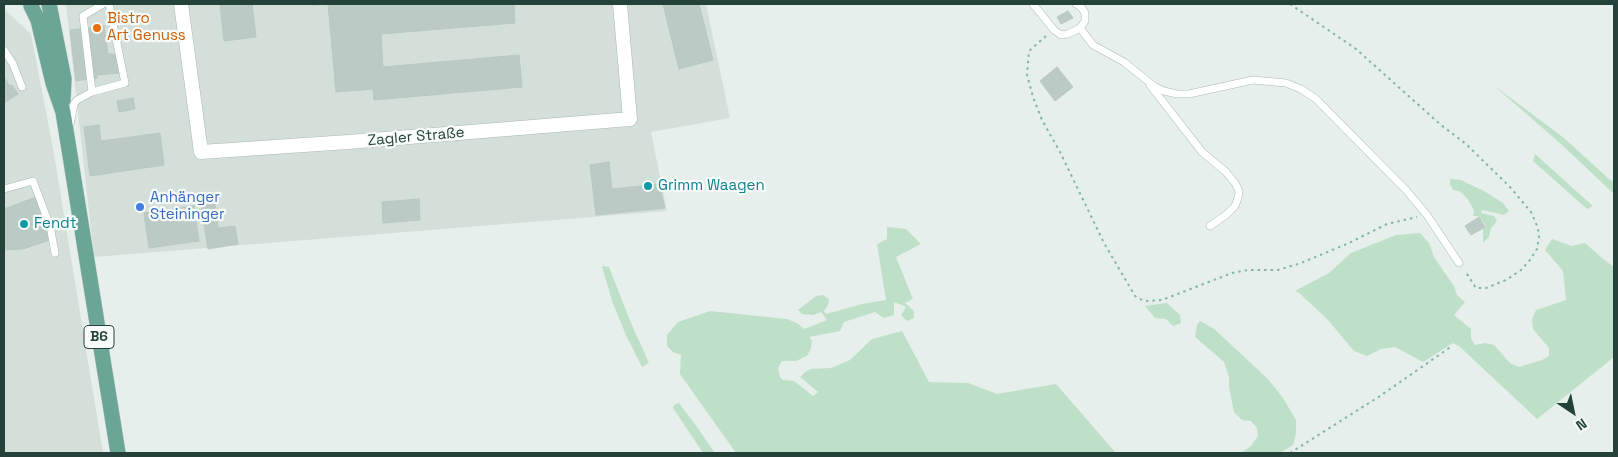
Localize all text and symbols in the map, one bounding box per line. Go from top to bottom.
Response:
place label: Bistro Art Genuss [107,10,186,45]
marker: Bistro Art Genuss [91,22,103,34]
street label: Zagler Straße [367,124,465,150]
place label: Grimm Waagen [658,177,765,195]
marker: Grimm Waagen [642,180,654,192]
place label: Anhänger Steininger [150,189,225,224]
marker: Anhänger Steininger [134,201,146,213]
place label: Fendt [34,215,77,233]
marker: Fendt [18,218,30,230]
road number: B6 [84,326,114,348]
north arrow [1548,387,1598,437]
text: N [1572,414,1590,435]

